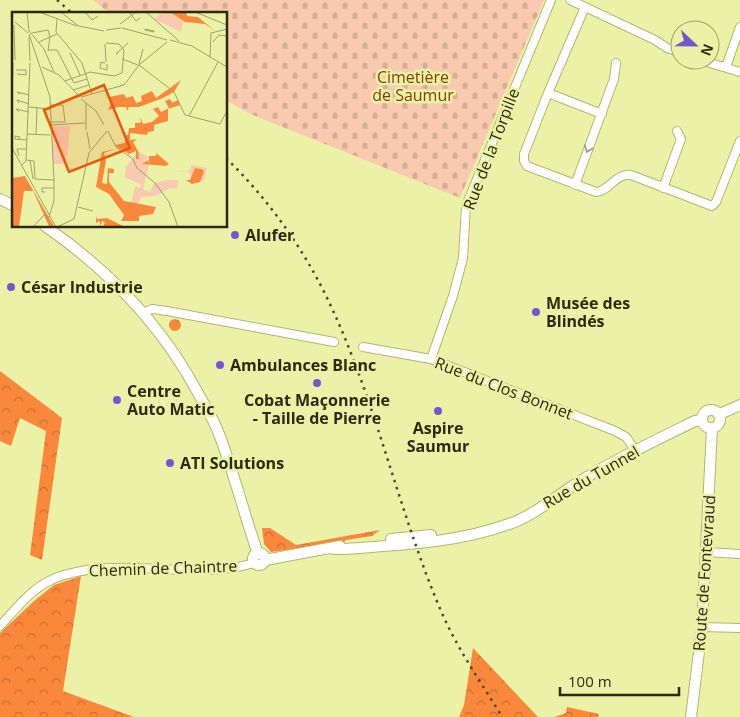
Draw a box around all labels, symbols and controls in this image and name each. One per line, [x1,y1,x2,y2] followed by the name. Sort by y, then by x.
[12,12,228,228] inset map
[670,20,720,70] north arrow
[697,41,718,59] text: N
[372,66,454,106] park label: Cimetière de Saumur
[458,85,524,213] street label: Rue de la Torpille
[584,144,595,153] one-way arrow
[245,224,294,246] place label: Alufer
[229,229,241,241] marker: Alufer
[21,276,143,298] place label: César Industrie
[5,281,17,293] marker: César Industrie
[546,292,630,332] place label: Musée des Blindés
[530,306,542,318] marker: Musée des Blindés
[432,351,577,425] street label: Rue du Clos Bonnet
[230,354,376,376] place label: Ambulances Blanc
[214,359,226,371] marker: Ambulances Blanc
[311,377,323,389] marker: Cobat Maçonnerie - Taille de Pierre
[127,380,214,420] place label: Centre Auto Matic
[244,389,390,429] place label: Cobat Maçonnerie - Taille de Pierre
[111,394,123,406] marker: Centre Auto Matic
[432,405,444,417] marker: Aspire Saumur
[407,417,469,457] place label: Aspire Saumur
[539,441,643,513] street label: Rue du Tunnel
[180,452,284,474] place label: ATI Solutions
[164,457,176,469] marker: ATI Solutions
[688,494,720,652] street label: Route de Fontevraud
[88,554,238,582] street label: Chemin de Chaintre
[560,664,679,696] scale bar
[568,671,612,691] text: 100 m

